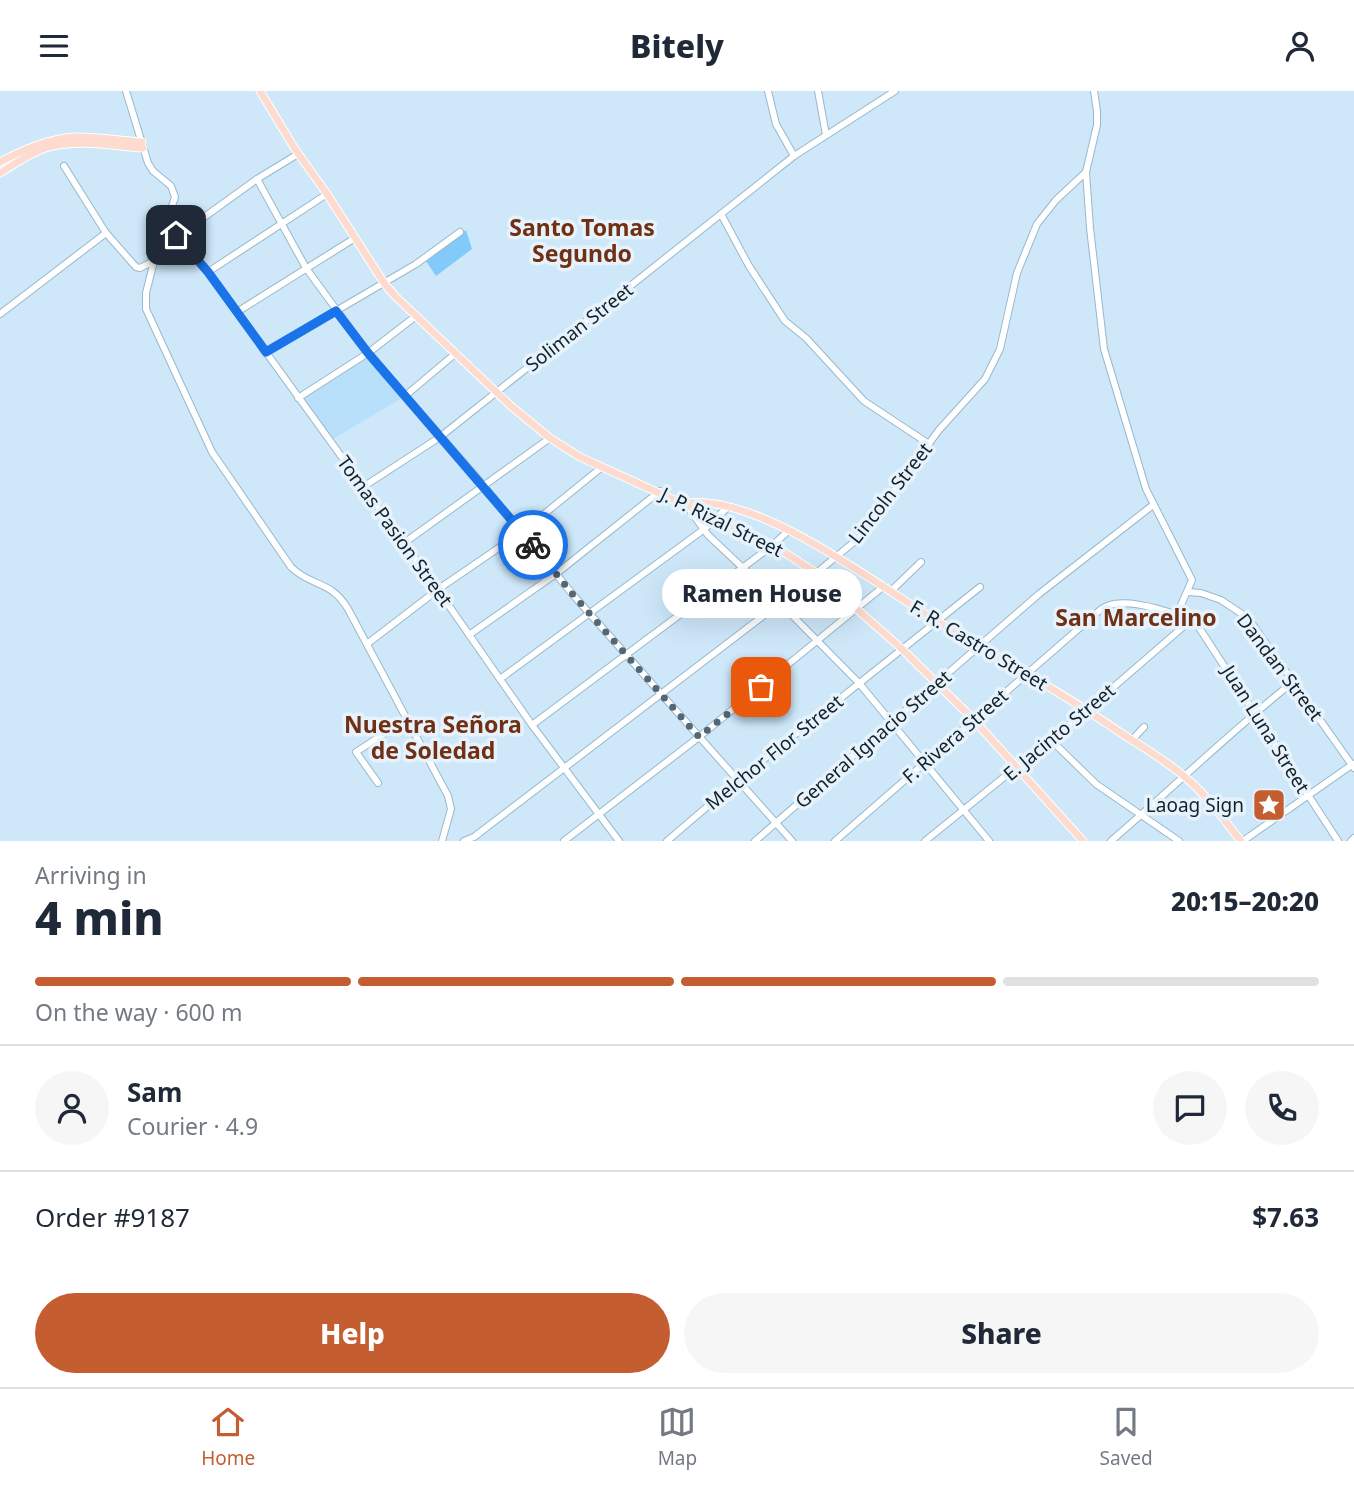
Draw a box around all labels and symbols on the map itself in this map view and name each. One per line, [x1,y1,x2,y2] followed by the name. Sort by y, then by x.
[146,205,206,265] pin
[509,211,655,269] district label: Santo Tomas Segundo
[520,277,638,377] street label: Soliman Street
[842,437,938,549] street label: Lincoln Street
[331,450,459,612] street label: Tomas Pasion Street
[655,480,788,563] street label: J. P. Rizal Street
[498,510,568,580] courier
[661,568,861,617] callout: Ramen House
[905,594,1053,696] street label: F. R. Castro Street
[1055,601,1217,633] district label: San Marcelino
[1231,608,1329,726] street label: Dandan Street
[731,657,791,717] pin
[1215,658,1316,798] street label: Juan Luna Street
[789,664,957,814] street label: General Ignacio Street
[998,677,1121,786] street label: E. Jacinto Street
[897,683,1013,789] street label: F. Rivera Street
[700,688,848,816] street label: Melchor Flor Street
[344,708,522,766] district label: Nuestra Señora de Soledad
[1250,786,1288,824] place icon: Laoag Sign
[1146,792,1244,818] place label: Laoag Sign

